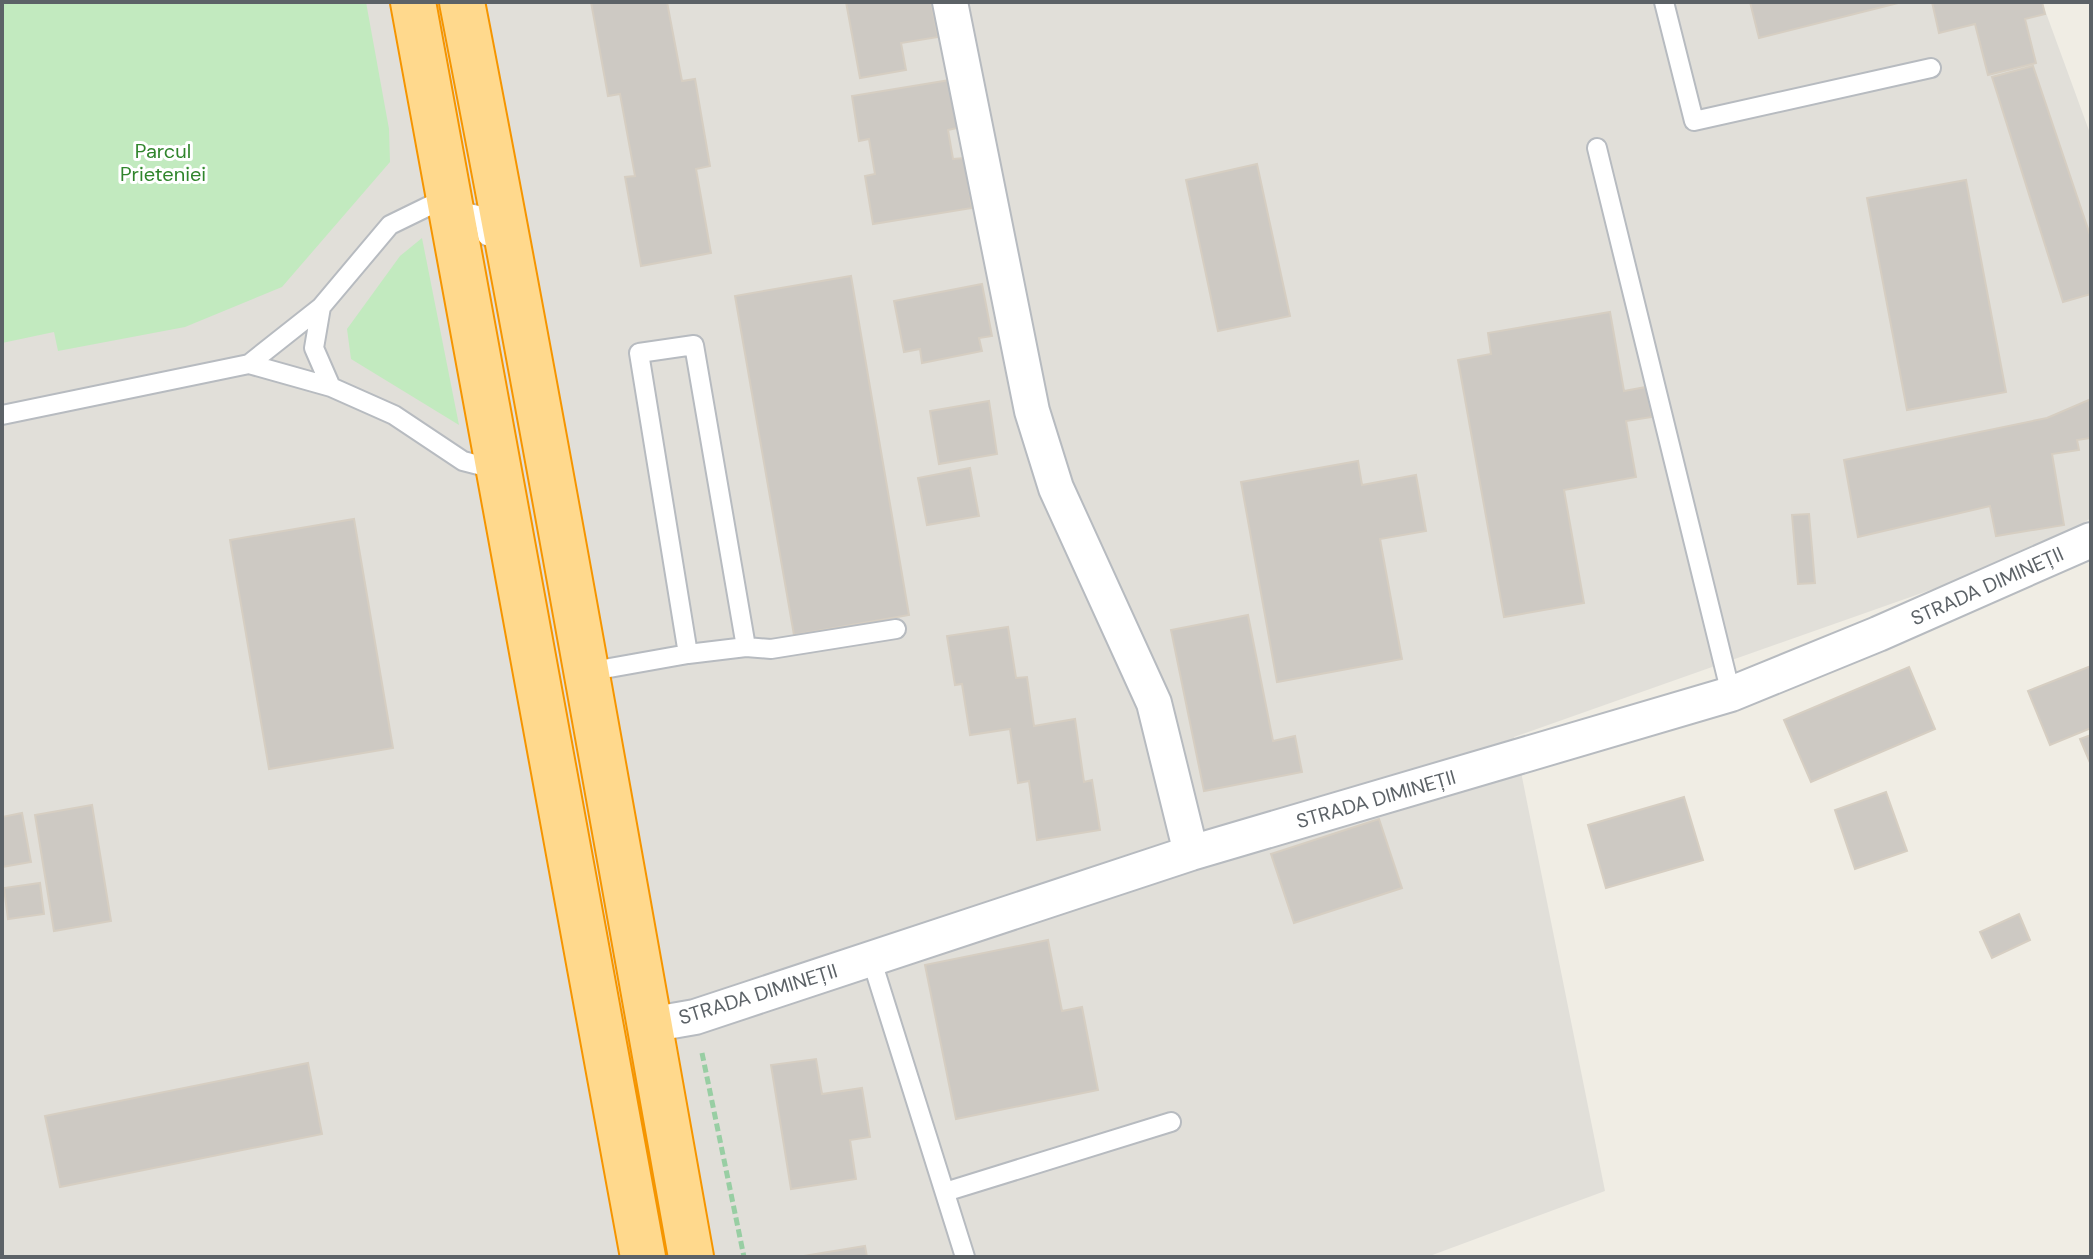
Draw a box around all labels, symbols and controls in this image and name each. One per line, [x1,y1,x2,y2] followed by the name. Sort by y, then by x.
[120,138,206,187] park label: Parcul Prieteniei
[1907,541,2067,631] street label: STRADA DIMINEȚII
[1293,764,1459,834] street label: STRADA DIMINEȚII
[675,957,841,1031] street label: STRADA DIMINEȚII

